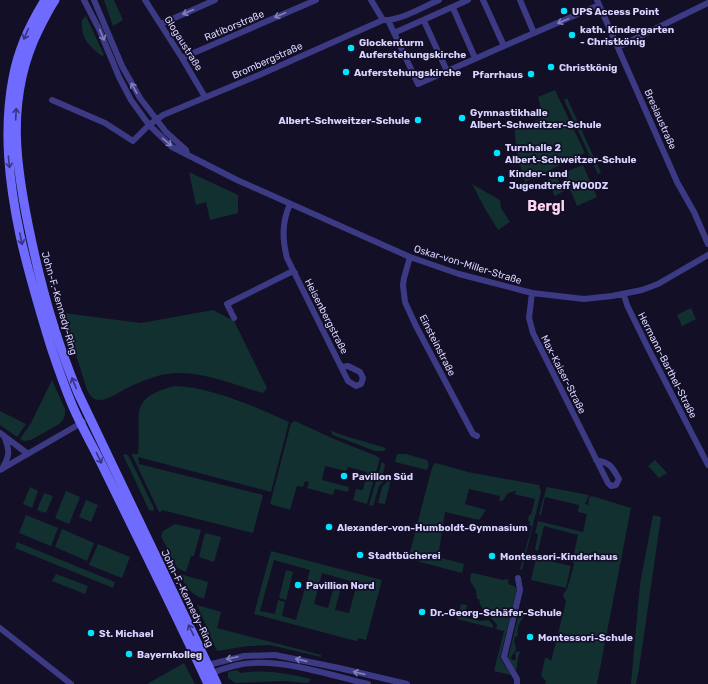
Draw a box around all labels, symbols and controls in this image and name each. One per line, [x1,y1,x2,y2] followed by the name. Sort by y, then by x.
[559,6,569,16] marker: UPS Access Point
[572,6,660,18] place label: UPS Access Point
[203,8,266,44] street label: Ratiborstraße
[182,9,194,16] one-way arrow
[274,12,286,20] one-way arrow
[162,14,205,73] street label: Glogaustraße
[558,18,570,25] one-way arrow
[580,24,674,48] place label: kath. Kindergarten - Christkönig
[22,28,30,40] one-way arrow
[99,28,106,40] one-way arrow
[567,30,577,40] marker: kath. Kindergarten - Christkönig
[359,37,466,61] place label: Glockenturm Auferstehungskirche
[230,40,305,82] street label: Brombergstraße
[346,43,356,53] marker: Glockenturm Auferstehungskirche
[546,62,556,72] marker: Christkönig
[559,62,617,74] place label: Christkönig
[341,67,351,77] marker: Auferstehungskirche
[354,67,461,79] place label: Auferstehungskirche
[473,69,523,81] place label: Pfarrhaus
[526,69,536,79] marker: Pfarrhaus
[130,82,137,94] one-way arrow
[641,87,679,152] street label: Breslaustraße
[470,107,602,131] place label: Gymnastikhalle Albert-Schweitzer-Schule
[13,108,20,121] one-way arrow
[457,113,467,123] marker: Gymnastikhalle Albert-Schweitzer-Schule
[279,115,410,127] place label: Albert-Schweitzer-Schule
[413,115,423,125] marker: Albert-Schweitzer-Schule
[161,138,172,147] one-way arrow
[505,142,637,166] place label: Turnhalle 2 Albert-Schweitzer-Schule
[492,148,502,158] marker: Turnhalle 2 Albert-Schweitzer-Schule
[5,155,13,168] one-way arrow
[509,168,609,192] place label: Kinder- und Jugendtreff WOODZ
[496,174,506,184] marker: Kinder- und Jugendtreff WOODZ
[527,198,565,215] district label: Bergl
[17,232,25,245] one-way arrow
[412,243,523,287] street label: Oskar-von-Miller-Straße
[39,250,80,356] street label: John-F.-Kennedy-Ring
[302,277,350,356] street label: Heisenbergstraße
[635,310,699,421] street label: Hermann-Barthel-Straße
[416,313,458,379] street label: Einsteinstraße
[538,333,588,416] street label: Max-Kaiser-Straße
[70,377,78,389] one-way arrow
[96,452,103,464] one-way arrow
[339,471,349,481] marker: Pavillon Süd
[352,471,413,483] place label: Pavillon Süd
[324,522,334,532] marker: Alexander-von-Humboldt-Gymnasium
[337,522,528,534] place label: Alexander-von-Humboldt-Gymnasium
[158,548,216,649] street label: John-F.-Kennedy-Ring
[355,550,365,560] marker: Stadtbücherei
[368,550,441,562] place label: Stadtbücherei
[487,551,497,561] marker: Montessori-Kinderhaus
[500,551,618,563] place label: Montessori-Kinderhaus
[293,580,303,590] marker: Pavillion Nord
[306,580,375,592] place label: Pavillion Nord
[417,607,427,617] marker: Dr.-Georg-Schäfer-Schule
[430,607,562,619] place label: Dr.-Georg-Schäfer-Schule
[187,624,195,636] one-way arrow
[86,628,96,638] marker: St. Michael
[99,628,154,640] place label: St. Michael
[525,632,535,642] marker: Montessori-Schule
[538,632,633,644] place label: Montessori-Schule
[124,649,134,659] marker: Bayernkolleg
[137,649,202,661] place label: Bayernkolleg
[226,655,239,663] one-way arrow
[294,655,307,663] one-way arrow
[353,668,366,676] one-way arrow

